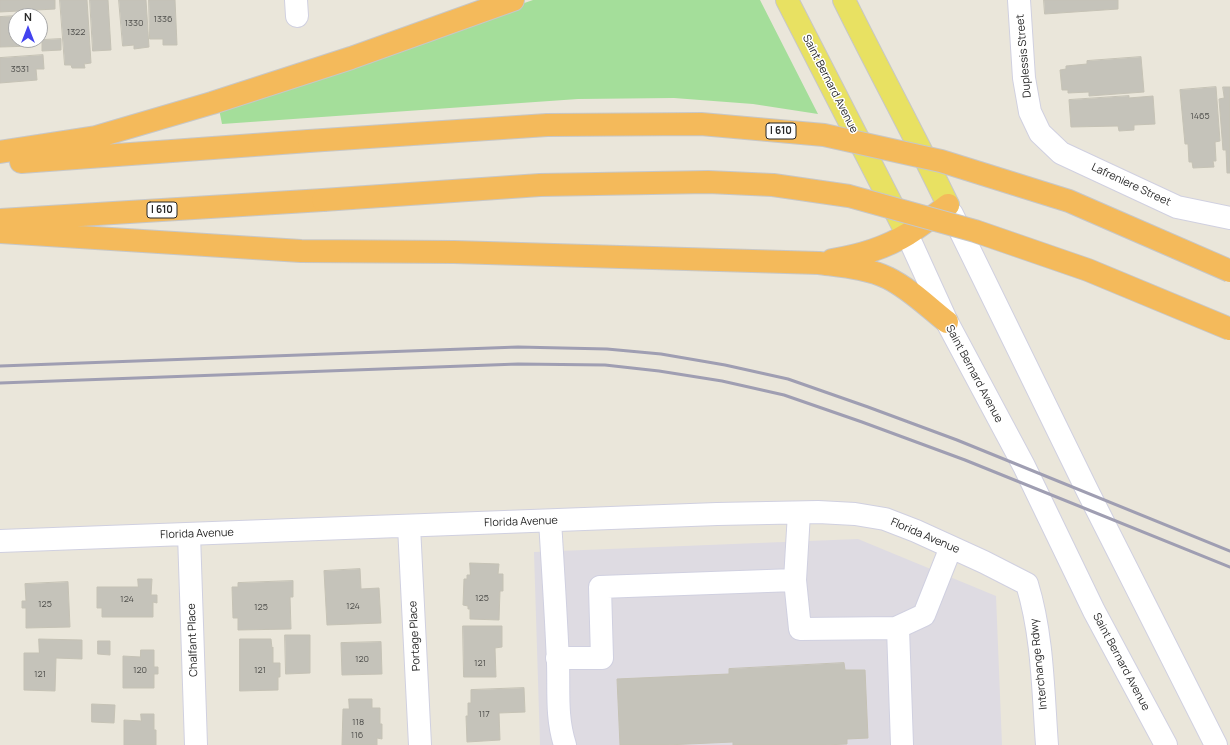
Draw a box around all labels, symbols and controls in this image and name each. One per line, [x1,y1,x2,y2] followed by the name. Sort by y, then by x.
[8,8,48,48] north arrow
[24,9,32,24] text: N
[153,14,173,24] house number: 1336
[1014,14,1034,98] street label: Duplessis Street
[125,18,143,28] house number: 1330
[67,27,85,37] house number: 1322
[799,33,861,135] street label: Saint Bernard Avenue
[11,64,29,74] house number: 3531
[1190,111,1210,121] house number: 1465
[766,123,796,139] road number: I 610
[1089,161,1173,209] street label: Lafreniere Street
[147,202,177,218] road number: I 610
[943,323,1005,425] street label: Saint Bernard Avenue
[484,514,558,530] street label: Florida Avenue
[889,516,961,556] street label: Florida Avenue
[160,526,234,542] street label: Florida Avenue
[475,593,489,603] house number: 125
[120,594,134,604] house number: 124
[38,599,52,609] house number: 125
[407,600,423,672] street label: Portage Place
[346,601,360,611] house number: 124
[254,602,268,612] house number: 125
[185,603,201,677] street label: Chalfant Place
[1090,611,1152,713] street label: Saint Bernard Avenue
[1028,618,1050,710] street label: Interchange Rdwy
[355,654,369,664] house number: 120
[474,658,486,668] house number: 121
[133,665,147,675] house number: 120
[254,665,266,675] house number: 121
[34,669,46,679] house number: 121
[478,709,490,719] house number: 117
[352,717,364,727] house number: 118
[351,730,363,740] house number: 116

